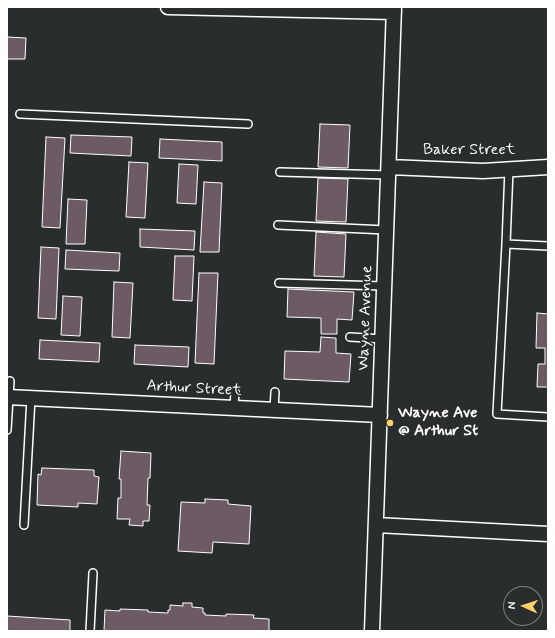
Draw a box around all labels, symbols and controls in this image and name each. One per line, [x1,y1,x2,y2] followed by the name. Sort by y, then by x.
[423,141,515,161] street label: Baker Street
[355,265,377,371] street label: Wayne Avenue
[146,377,242,401] street label: Arthur Street
[398,404,478,442] place label: Wayne Ave @ Arthur St
[385,418,395,428] marker: Wayne Ave @ Arthur St
[503,586,543,626] north arrow
[505,601,519,609] text: N

